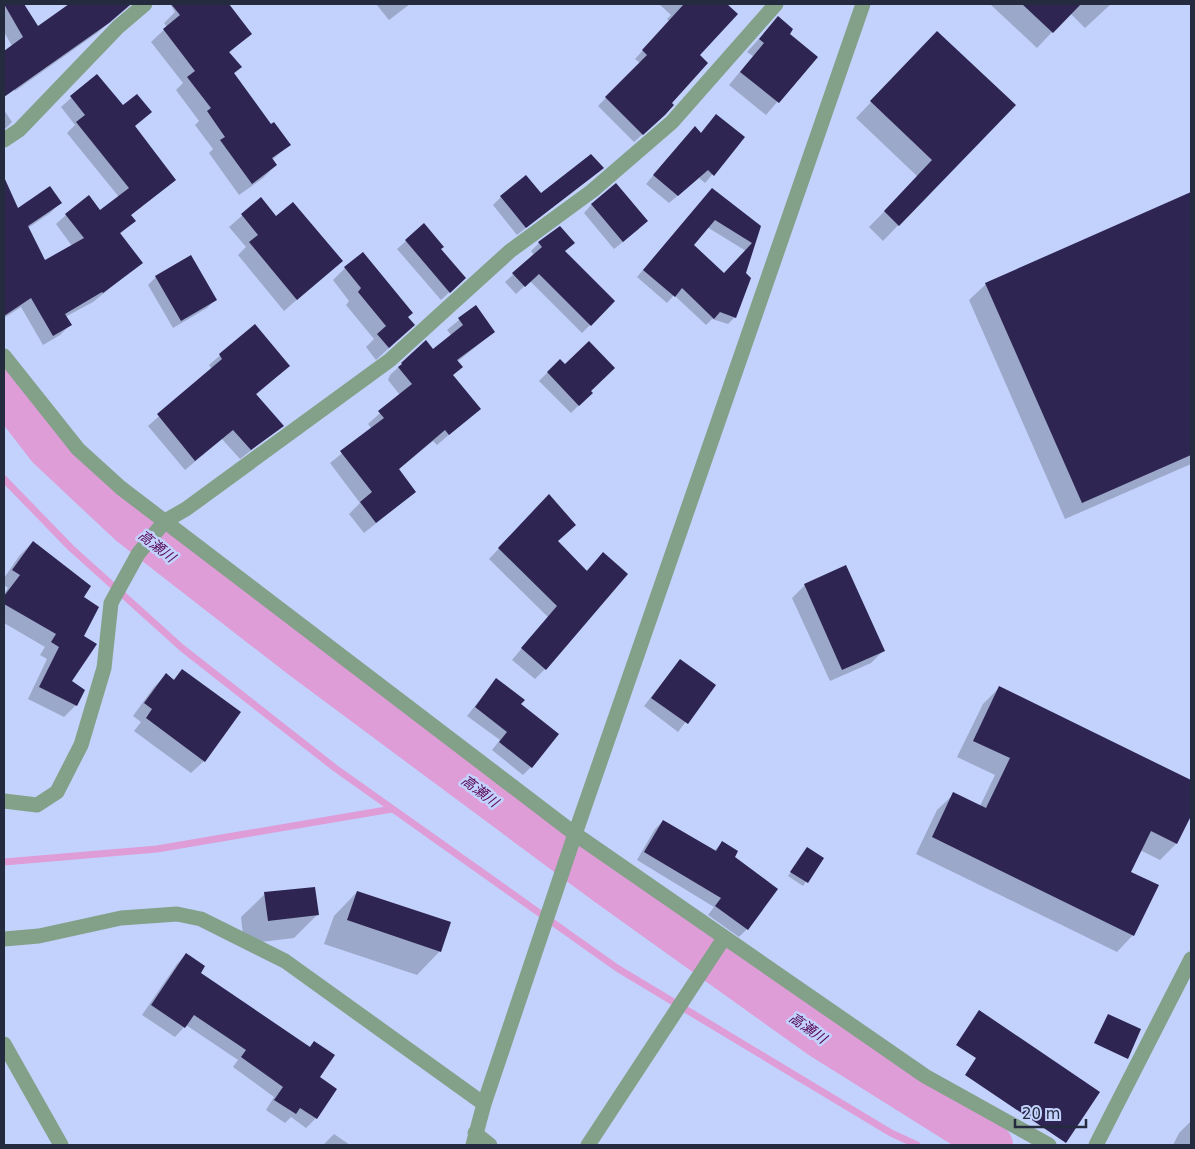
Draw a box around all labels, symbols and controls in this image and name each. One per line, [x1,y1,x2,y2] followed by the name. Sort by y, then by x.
[136,527,180,566] water label: 高瀬川
[458,772,503,811] water label: 高瀬川
[786,1009,831,1048] water label: 高瀬川
[1015,1096,1086,1128] scale bar
[1022,1105,1060,1123] text: 20 m

